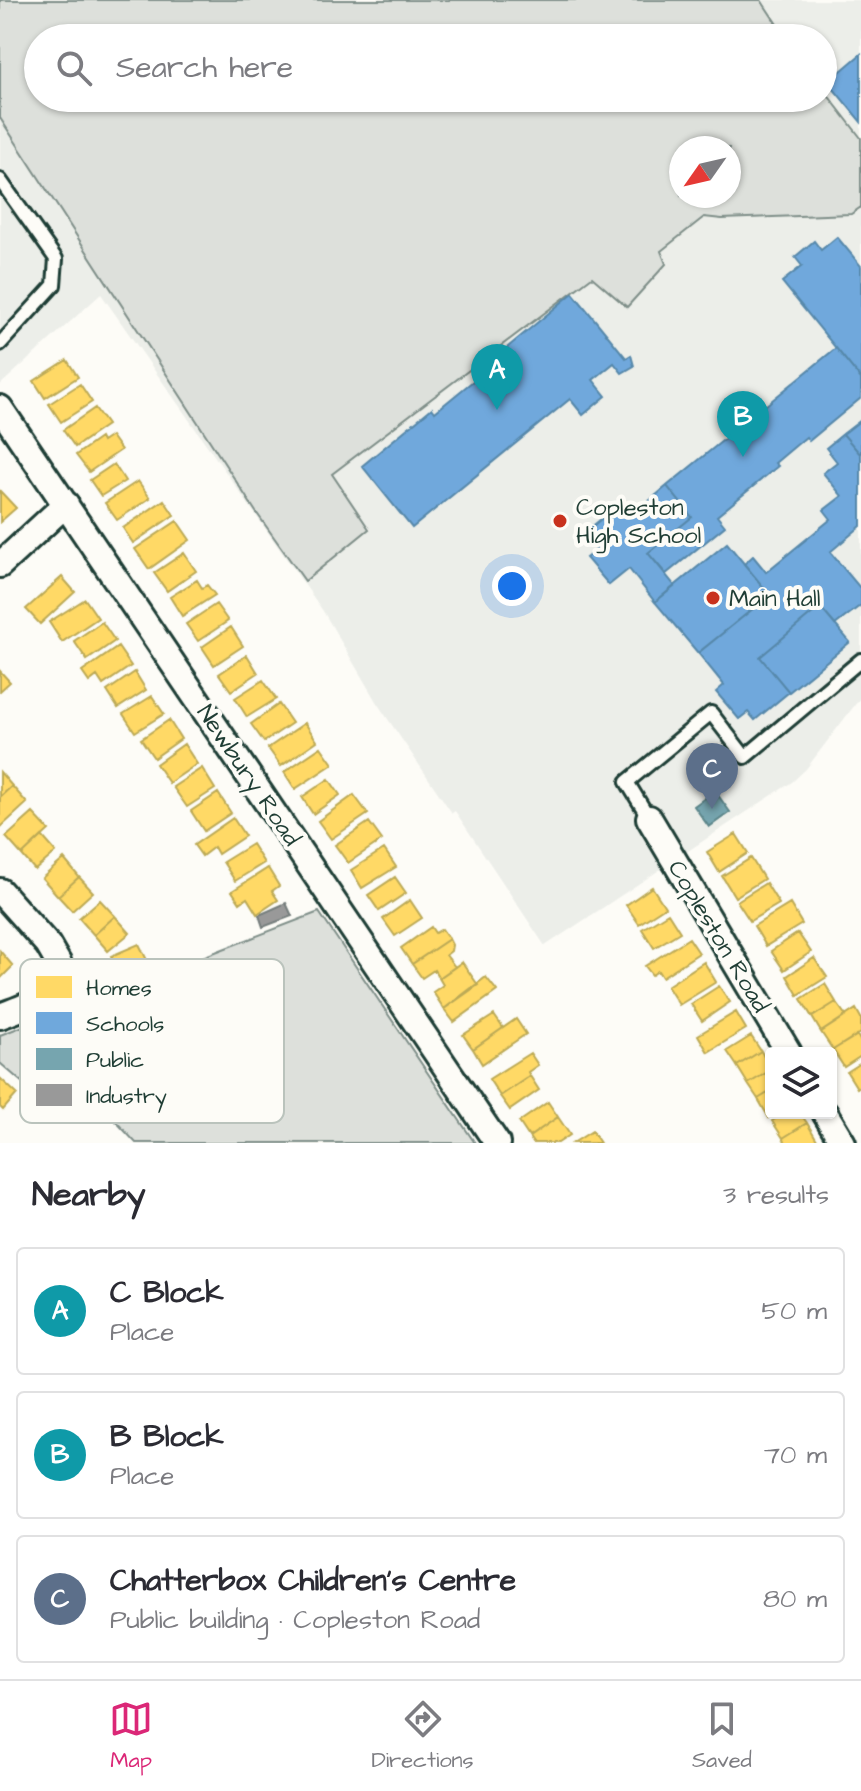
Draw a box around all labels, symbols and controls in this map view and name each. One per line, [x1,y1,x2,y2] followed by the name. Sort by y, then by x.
[24,24,837,112] search box
[52,46,96,90] icon: search
[116,47,293,89] text: Search here
[669,136,741,208] north arrow
[471,344,523,410] pin: A
[717,391,769,457] pin: B
[576,491,701,554] place label: Copleston High School
[551,512,569,530] marker: Copleston High School
[492,566,532,606] your location
[729,582,821,616] place label: Main Hall
[704,589,722,607] marker: Main Hall
[187,698,308,854] street label: Newbury Road
[686,743,738,809] pin: C
[659,854,777,1019] street label: Copleston Road
[20,959,284,1123] legend
[86,973,152,1004] text: Homes
[86,1009,164,1040] text: Schools
[86,1045,144,1076] text: Public
[765,1047,837,1119] map controls
[765,1047,837,1119] button: layers
[86,1081,167,1113] text: Industry
[32,1171,146,1219] text: Nearby
[723,1177,829,1213] text: 3 results
[110,1272,224,1314] text: C Block
[52,1293,68,1329] text: A
[762,1293,827,1329] text: 50 m
[110,1314,174,1350] text: Place
[110,1416,224,1458] text: B Block
[51,1437,69,1473] text: B
[764,1437,827,1473] text: 70 m
[110,1458,174,1494] text: Place
[110,1560,516,1602] text: Chatterbox Children's Centre
[51,1581,69,1617] text: C
[763,1581,827,1617] text: 80 m
[110,1602,480,1638] text: Public building · Copleston Road
[109,1697,153,1776] tab: Map
[371,1697,474,1776] tab: Directions
[692,1697,752,1776] tab: Saved

